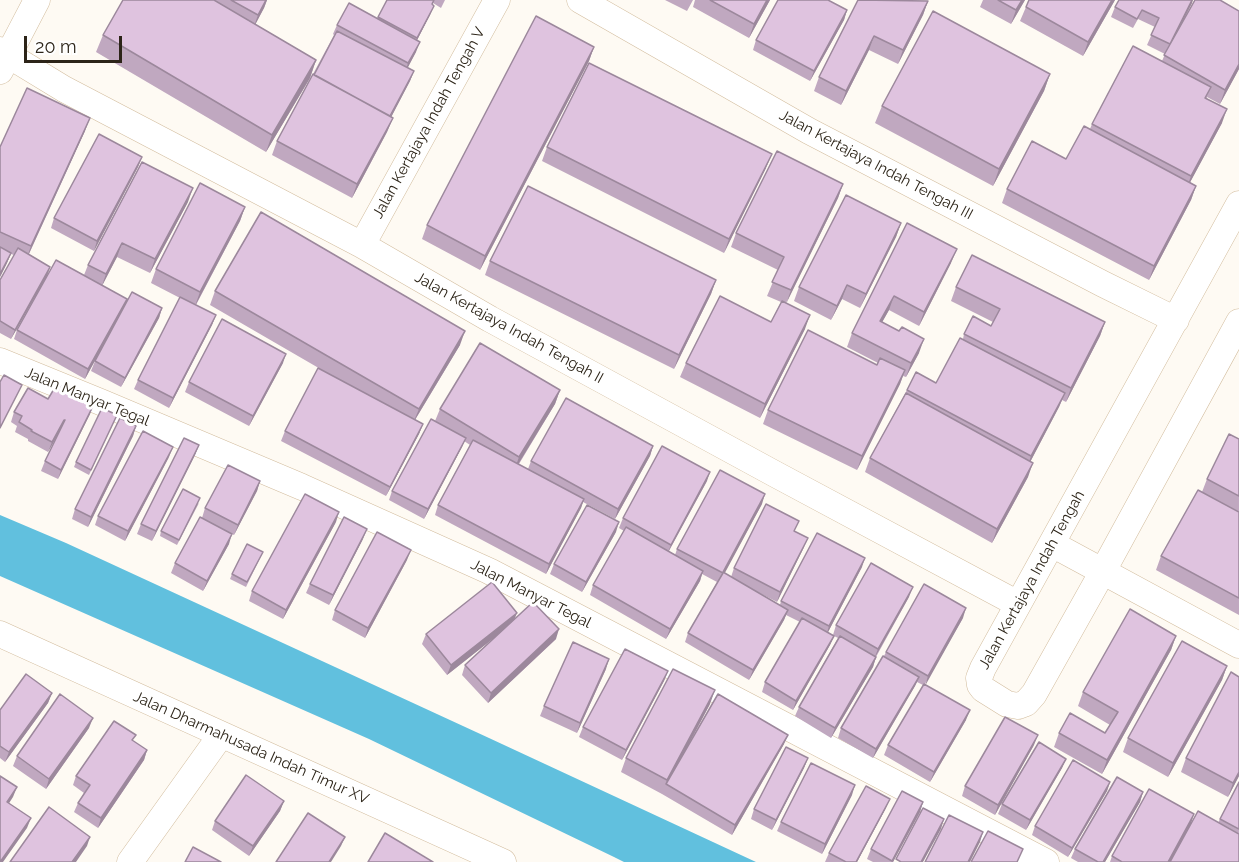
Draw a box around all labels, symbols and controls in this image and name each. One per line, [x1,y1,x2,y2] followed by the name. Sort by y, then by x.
[27,24,124,62] scale bar
[369,24,489,222] street label: Jalan Kertajaya Indah Tengah V
[35,36,77,57] text: 20 m
[776,106,976,224] street label: Jalan Kertajaya Indah Tengah III
[412,269,606,387] street label: Jalan Kertajaya Indah Tengah II
[22,364,152,430] street label: Jalan Manyar Tegal
[975,488,1089,672] street label: Jalan Kertajaya Indah Tengah
[468,556,594,632] street label: Jalan Manyar Tegal
[131,688,371,808] street label: Jalan Dharmahusada Indah Timur XV

